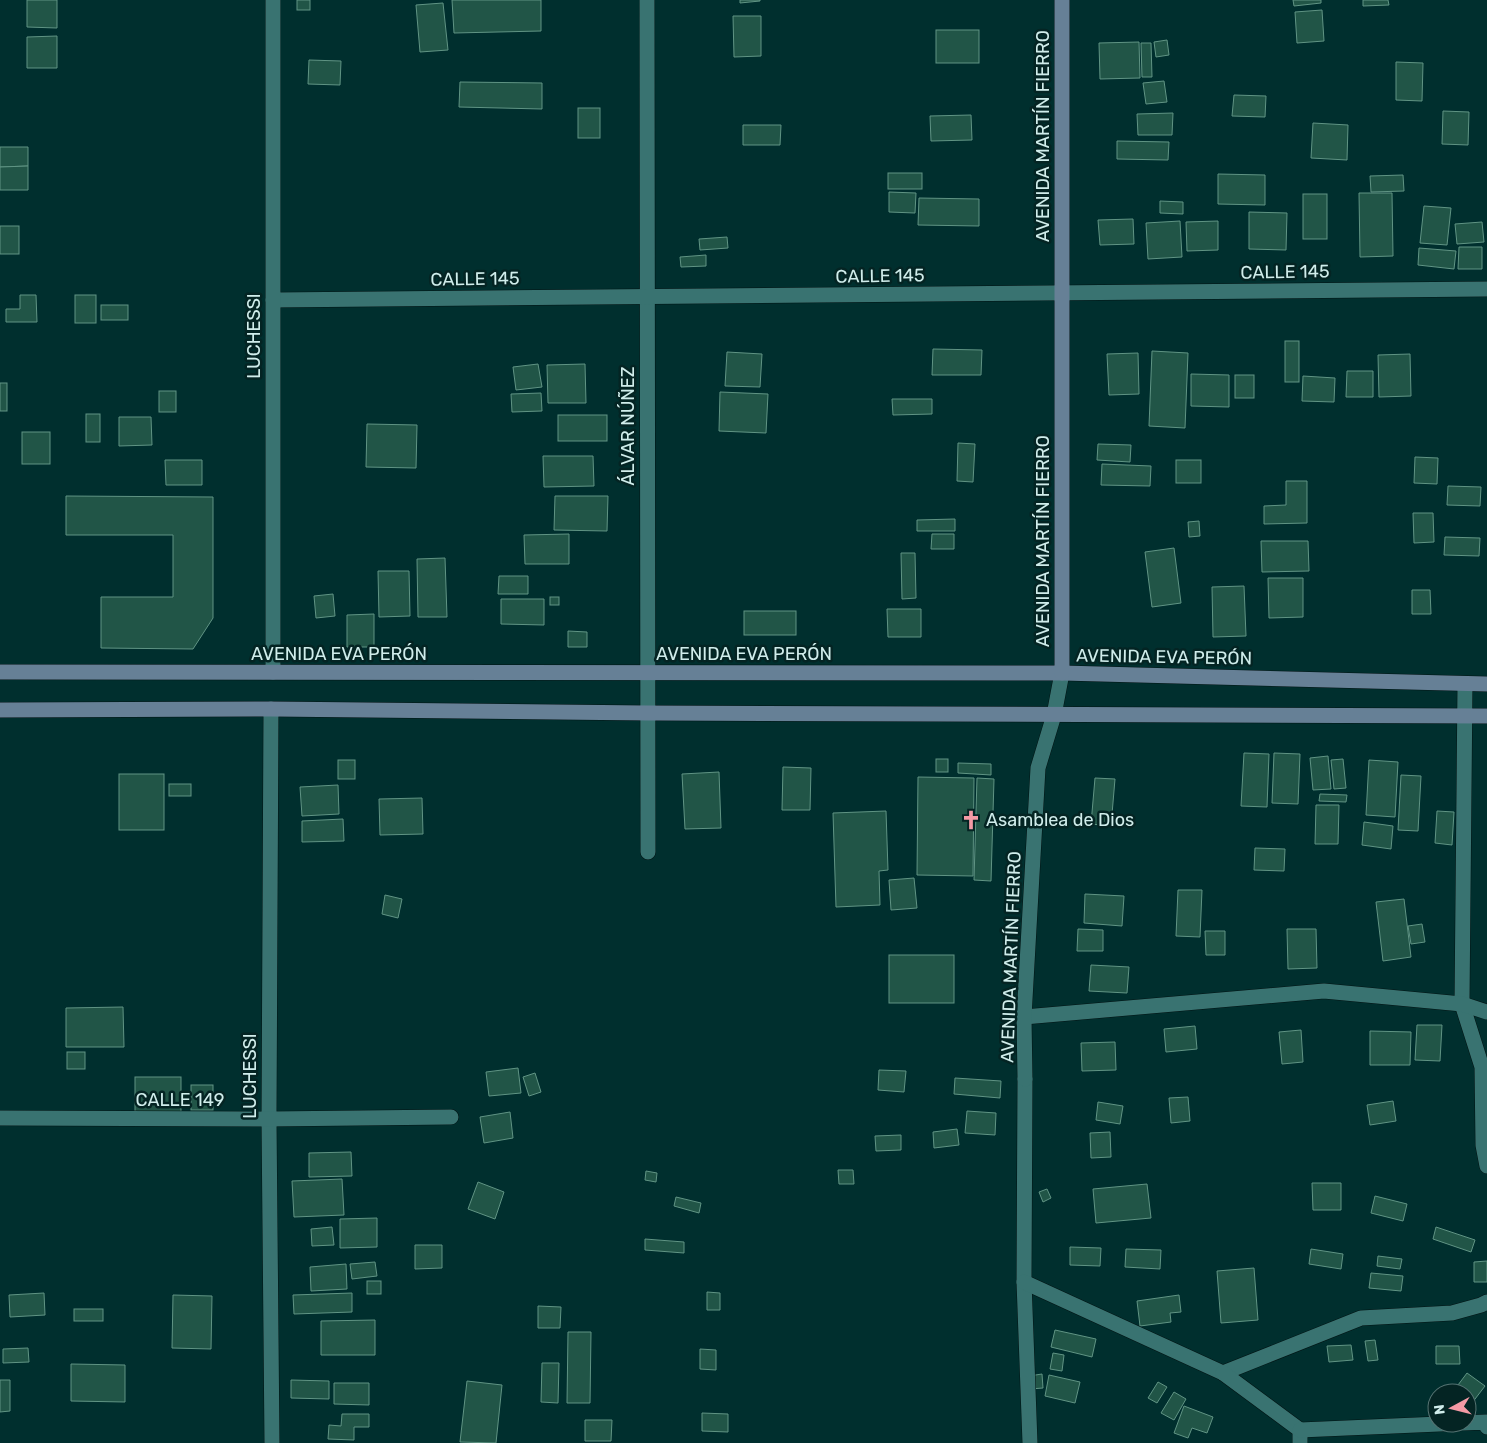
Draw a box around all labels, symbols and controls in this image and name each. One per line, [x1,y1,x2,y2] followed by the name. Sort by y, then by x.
[1032,30,1054,242] street label: AVENIDA MARTÍN FIERRO
[1240,260,1330,284] street label: CALLE 145
[835,264,925,288] street label: CALLE 145
[430,267,520,291] street label: CALLE 145
[243,293,265,379] street label: LUCHESSI
[617,366,639,486] street label: ÁLVAR NÚÑEZ
[1032,435,1054,647] street label: AVENIDA MARTÍN FIERRO
[251,643,427,665] street label: AVENIDA EVA PERÓN
[656,643,832,665] street label: AVENIDA EVA PERÓN
[1076,644,1252,670] street label: AVENIDA EVA PERÓN
[960,809,982,831] church icon: Asamblea de Dios
[986,809,1134,831] place label: Asamblea de Dios
[996,851,1026,1063] street label: AVENIDA MARTÍN FIERRO
[239,1033,261,1119] street label: LUCHESSI
[136,1089,224,1111] street label: CALLE 149
[1427,1383,1477,1433] north arrow
[1431,1403,1449,1416] text: N

